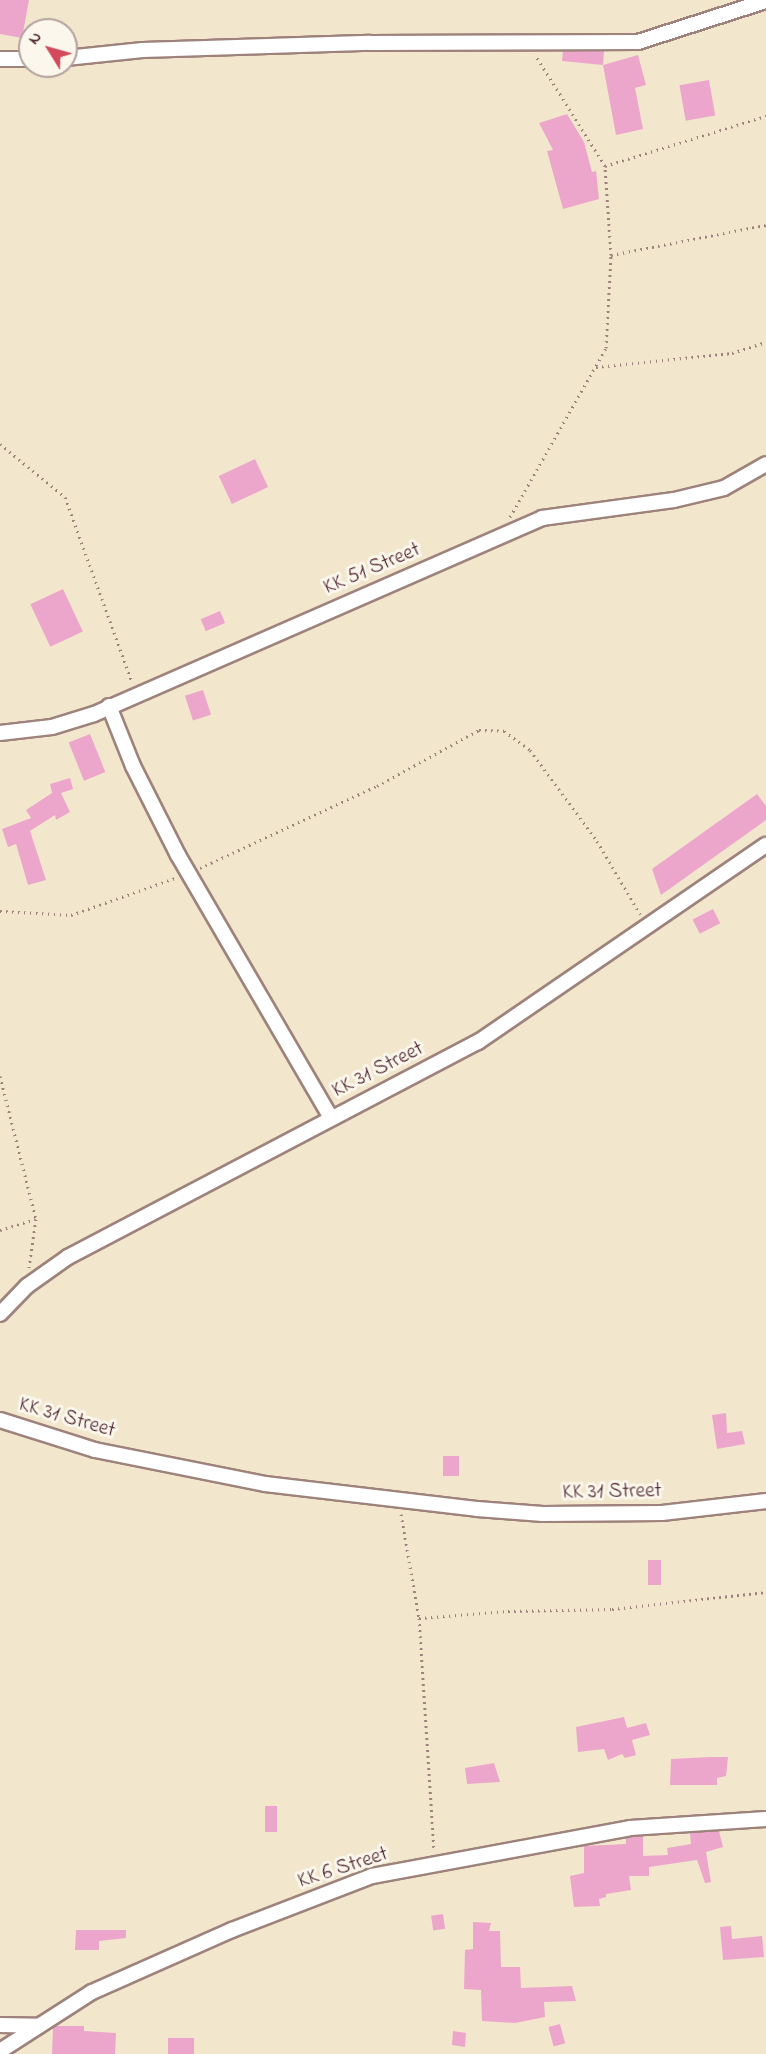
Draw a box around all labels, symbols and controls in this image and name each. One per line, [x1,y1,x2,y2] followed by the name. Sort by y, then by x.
[18,18,78,78] north arrow
[22,27,48,50] text: N
[320,537,424,601] street label: KK 51 Street
[328,1036,428,1104] street label: KK 31 Street
[16,1392,118,1444] street label: KK 31 Street
[562,1479,662,1505] street label: KK 31 Street
[295,1842,391,1894] street label: KK 6 Street

